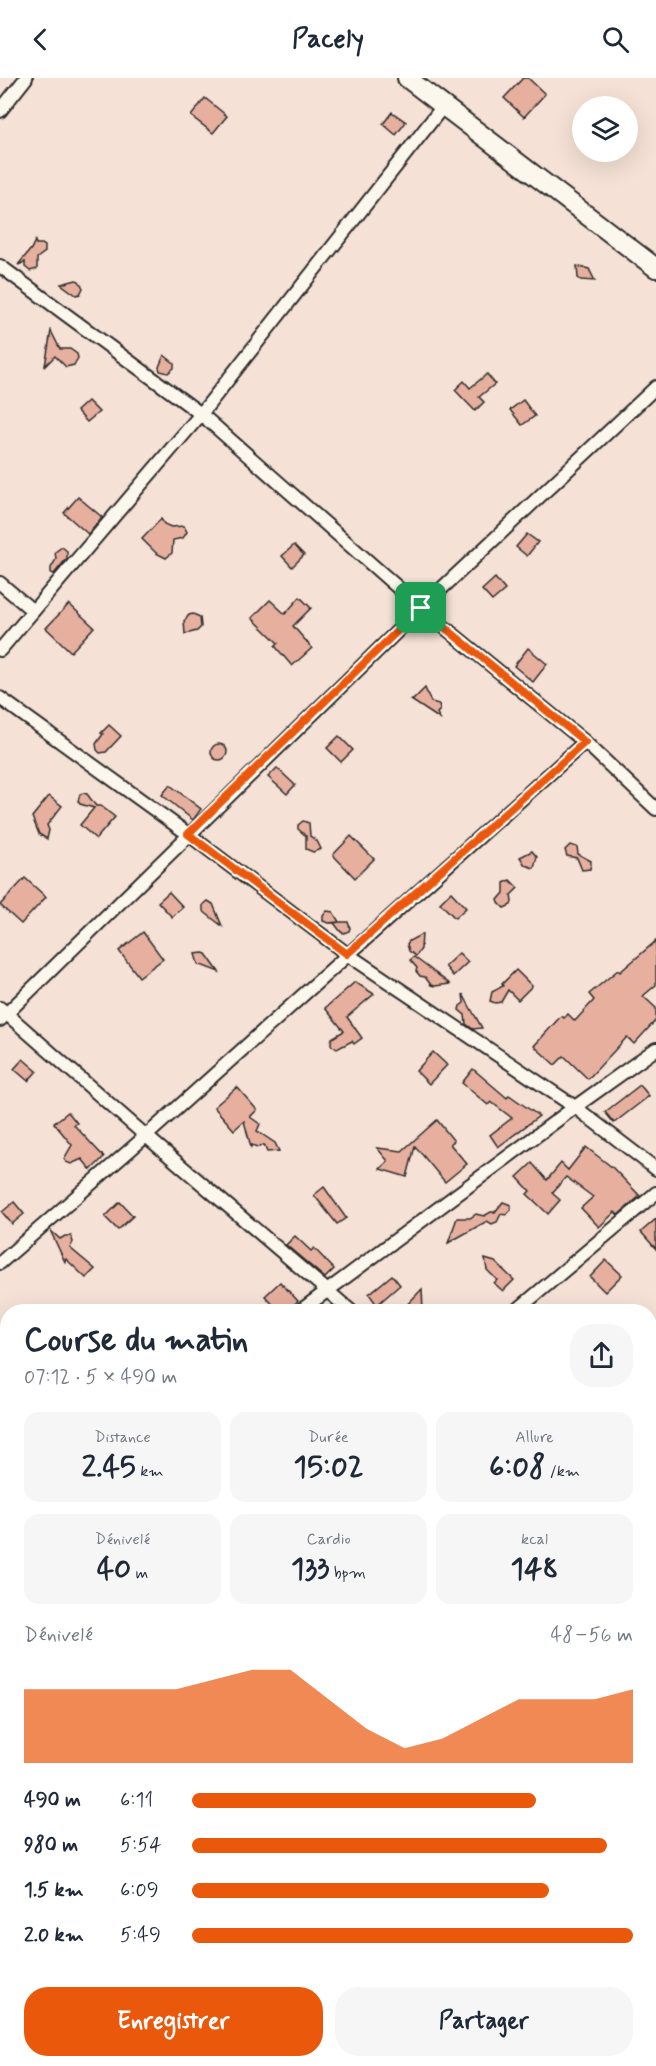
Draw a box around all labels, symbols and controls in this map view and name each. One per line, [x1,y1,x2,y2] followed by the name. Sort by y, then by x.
[292,22,364,57] text: Pacely
[24,23,57,56] icon: back
[599,23,632,56] icon: search
[572,96,638,162] map controls
[572,96,638,162] button: layers
[395,582,446,633] pin
[404,591,437,624] icon: arrive
[24,1319,248,1363] text: Course du matin
[570,1324,633,1387] button: share
[24,1364,177,1391] text: 07:12 · 5 × 490 m
[94,1427,151,1448] text: Distance
[308,1427,349,1448] text: Durée
[515,1427,554,1448] text: Allure
[81,1448,136,1487] text: 2.45
[293,1448,364,1487] text: 15:02
[489,1448,545,1487] text: 6:08
[136,1461,164,1482] text: km
[545,1461,580,1482] text: /km
[95,1529,150,1550] text: Dénivelé
[306,1529,351,1550] text: Cardio
[521,1529,548,1550] text: kcal
[97,1550,131,1589] text: 40
[291,1550,329,1589] text: 133
[511,1550,558,1589] text: 148
[131,1563,148,1584] text: m
[329,1563,366,1584] text: bpm
[24,1622,93,1649] text: Dénivelé
[551,1622,633,1649] text: 48–56 m
[24,1787,81,1814] text: 490 m
[120,1787,153,1814] text: 6:11
[24,1832,78,1859] text: 980 m
[120,1832,161,1859] text: 5:54
[24,1877,84,1904] text: 1.5 km
[120,1877,159,1904] text: 6:09
[24,1922,84,1949] text: 2.0 km
[120,1922,161,1949] text: 5:49
[24,1987,323,2056] button: Enregistrer
[335,1987,633,2056] button: Partager

